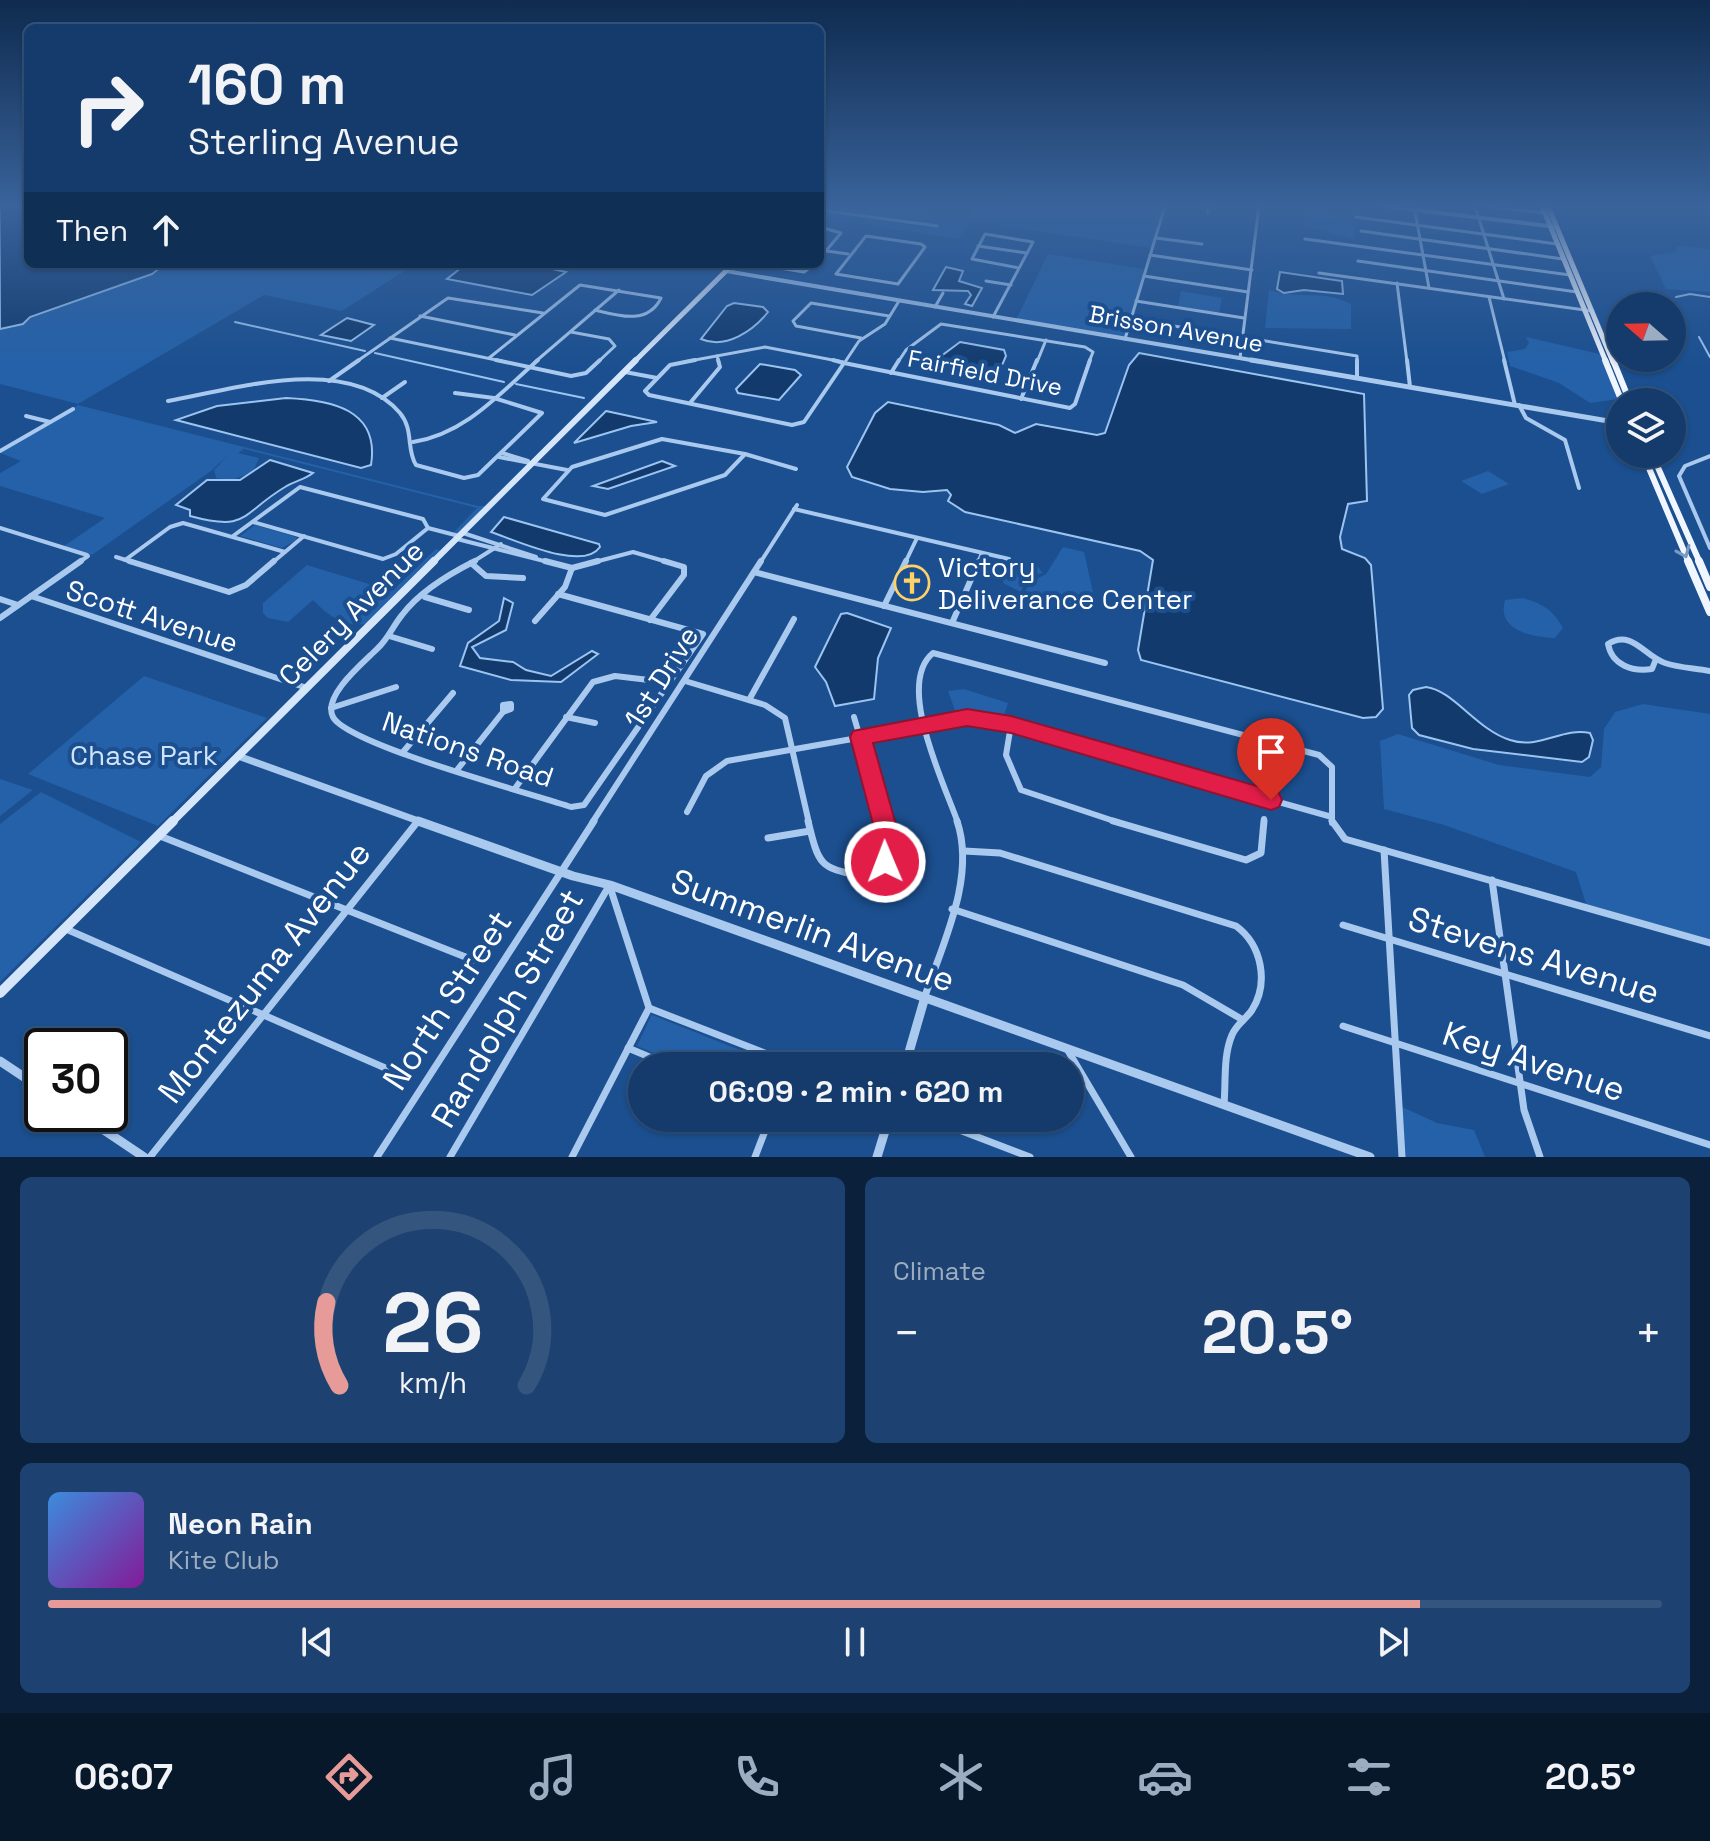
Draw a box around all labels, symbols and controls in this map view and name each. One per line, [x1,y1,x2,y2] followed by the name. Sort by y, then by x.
[188,49,346,120] text: 160 m
[56,56,160,160] icon: right
[188,119,460,165] text: Sterling Avenue
[144,208,188,252] icon: ahead
[56,211,128,250] text: Then
[1606,292,1686,372] north arrow
[1606,292,1686,468] map controls
[1087,298,1266,359] street label: Brisson Avenue
[905,342,1065,403] street label: Fairfield Drive
[1606,388,1686,468] button: layers
[271,533,431,693] street label: Celery Avenue
[1675,543,1691,558] one-way arrow
[938,549,1193,617] place label: Victory Deliverance Center
[893,564,931,602] church icon: Victory Deliverance Center
[61,571,243,661] street label: Scott Avenue
[616,619,706,735] street label: 1st Drive
[378,703,558,795] street label: Nations Road
[1237,718,1305,800] pin
[1249,730,1293,774] icon: arrive
[70,737,218,773] park label: Chase Park
[843,820,927,904] position arrow
[149,833,380,1112] street label: Montezuma Avenue
[665,859,961,1002] street label: Summerlin Avenue
[422,881,593,1135] street label: Randolph Street
[1403,897,1665,1014] street label: Stevens Avenue
[373,902,521,1098] street label: North Street
[1437,1012,1631,1111] street label: Key Avenue
[24,1028,128,1132] speed limit sign: 30
[709,1072,1003,1111] text: 06:09 · 2 min · 620 m
[893,1254,986,1288] text: Climate
[382,1270,483,1376] text: 26
[1202,1294,1353,1371] text: 20.5°
[893,1305,920,1361] text: −
[1635,1305,1662,1361] text: +
[398,1365,467,1401] text: km/h
[168,1504,313,1543] text: Neon Rain
[168,1543,280,1577] text: Kite Club
[295,1620,339,1664] icon: previous
[833,1620,877,1664] icon: pause
[1371,1620,1415,1664] icon: next
[321,1749,377,1805] icon: directions
[525,1749,581,1805] icon: music
[729,1749,785,1805] icon: phone
[933,1749,989,1805] icon: climate
[1137,1749,1193,1805] icon: car
[1341,1749,1397,1805] icon: filters
[74,1754,173,1800] text: 06:07
[1545,1754,1636,1800] text: 20.5°

